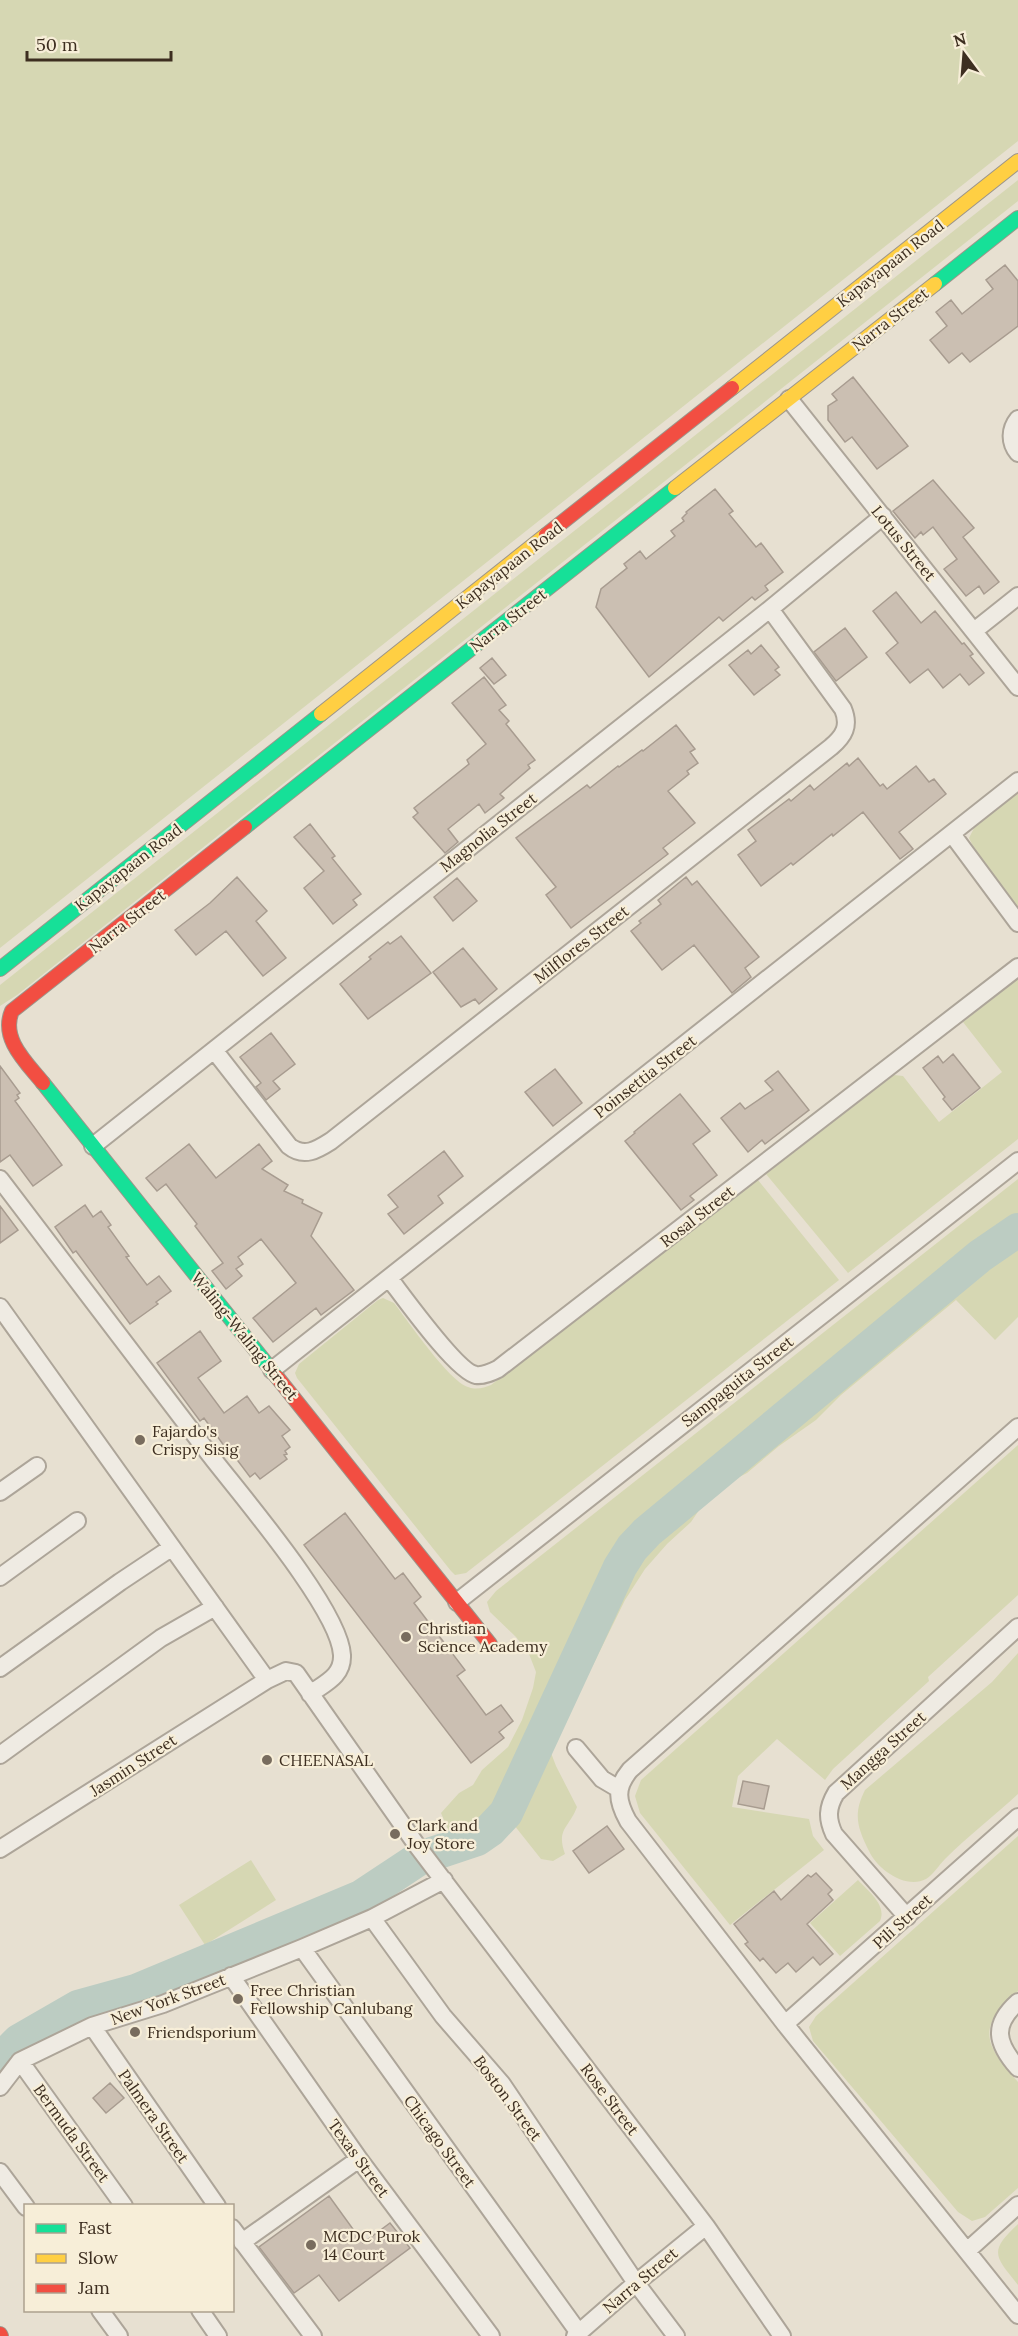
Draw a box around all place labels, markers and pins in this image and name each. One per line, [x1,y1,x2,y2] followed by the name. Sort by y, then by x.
[152,1421,239,1459] place label: Fajardo's Crispy Sisig
[133,1433,147,1447] marker: Fajardo's Crispy Sisig
[418,1618,548,1656] place label: Christian Science Academy
[399,1630,413,1644] marker: Christian Science Academy
[279,1750,373,1770] place label: CHEENASAL
[260,1753,274,1767] marker: CHEENASAL
[406,1815,478,1853] place label: Clark and Joy Store
[388,1827,402,1841] marker: Clark and Joy Store
[250,1980,414,2018] place label: Free Christian Fellowship Canlubang
[231,1992,245,2006] marker: Free Christian Fellowship Canlubang
[147,2022,257,2042] place label: Friendsporium
[128,2025,142,2039] marker: Friendsporium
[323,2226,421,2264] place label: MCDC Purok 14 Court
[304,2238,318,2252] marker: MCDC Purok 14 Court

